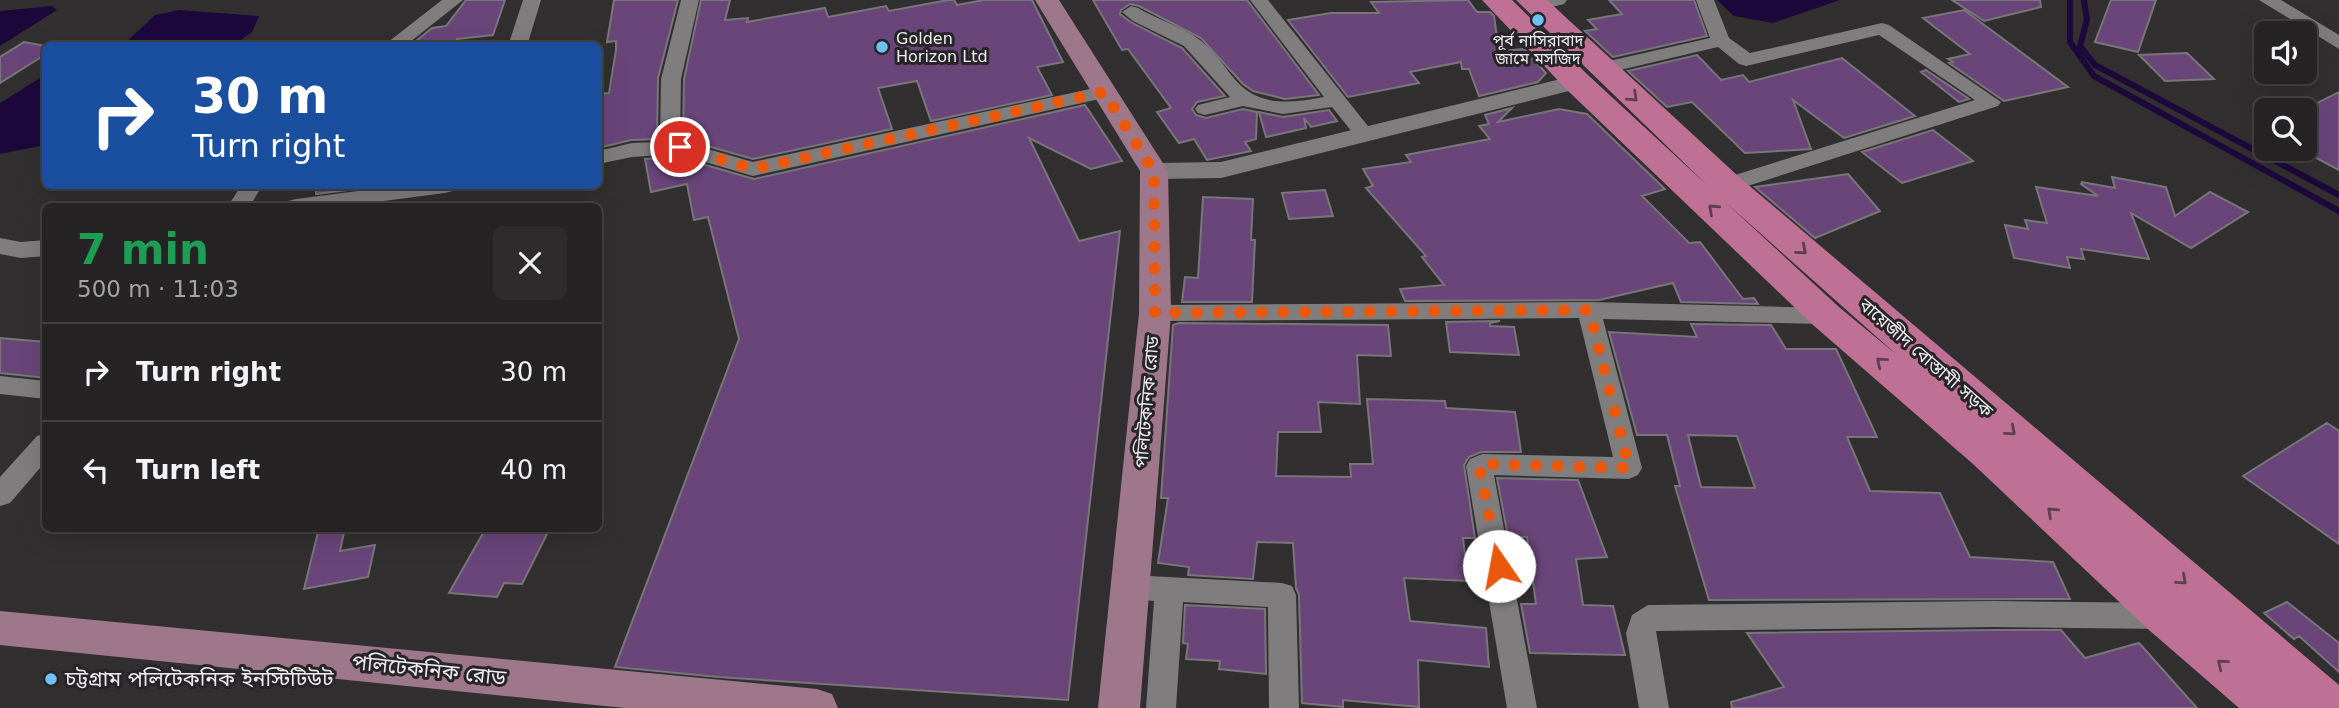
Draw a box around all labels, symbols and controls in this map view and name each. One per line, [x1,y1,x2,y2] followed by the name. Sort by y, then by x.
[1530,12,1546,28] marker: পূর্ব নাসিরাবাদ জামে মসজিদ
[2254,21,2317,161] map controls
[2254,21,2317,84] button: sound
[896,29,988,66] place label: Golden Horizon Ltd
[1493,31,1584,68] place label: পূর্ব নাসিরাবাদ জামে মসজিদ
[874,39,890,55] marker: Golden Horizon Ltd
[192,68,328,125] text: 30 m
[77,70,168,161] icon: right
[1625,89,1638,101] one-way arrow
[2254,98,2317,161] button: search
[650,117,710,177] pin
[192,127,345,165] text: Turn right
[661,128,699,166] icon: arrive
[1708,205,1721,218] one-way arrow
[77,225,209,274] text: 7 min
[493,226,567,300] button: close
[1793,242,1806,254] one-way arrow
[77,276,239,302] text: 500 m · 11:03
[1854,293,1998,422] street label: বায়েজীদ বোস্তামী সড়ক
[1130,335,1163,469] street label: পলিটেকনিক রোড
[77,353,115,391] icon: right
[136,357,281,387] text: Turn right
[500,357,567,387] text: 30 m
[1877,358,1890,370] one-way arrow
[2002,423,2015,435] one-way arrow
[77,451,115,489] icon: left
[136,455,260,485] text: Turn left
[500,455,567,485] text: 40 m
[2047,508,2060,520] one-way arrow
[1462,529,1536,603] position arrow
[2174,572,2187,584] one-way arrow
[351,650,508,690] street label: পলিটেকনিক রোড
[2217,660,2230,672] one-way arrow
[64,667,334,691] place label: চট্টগ্রাম পলিটেকনিক ইনস্টিটিউট
[43,671,59,687] marker: চট্টগ্রাম পলিটেকনিক ইনস্টিটিউট

